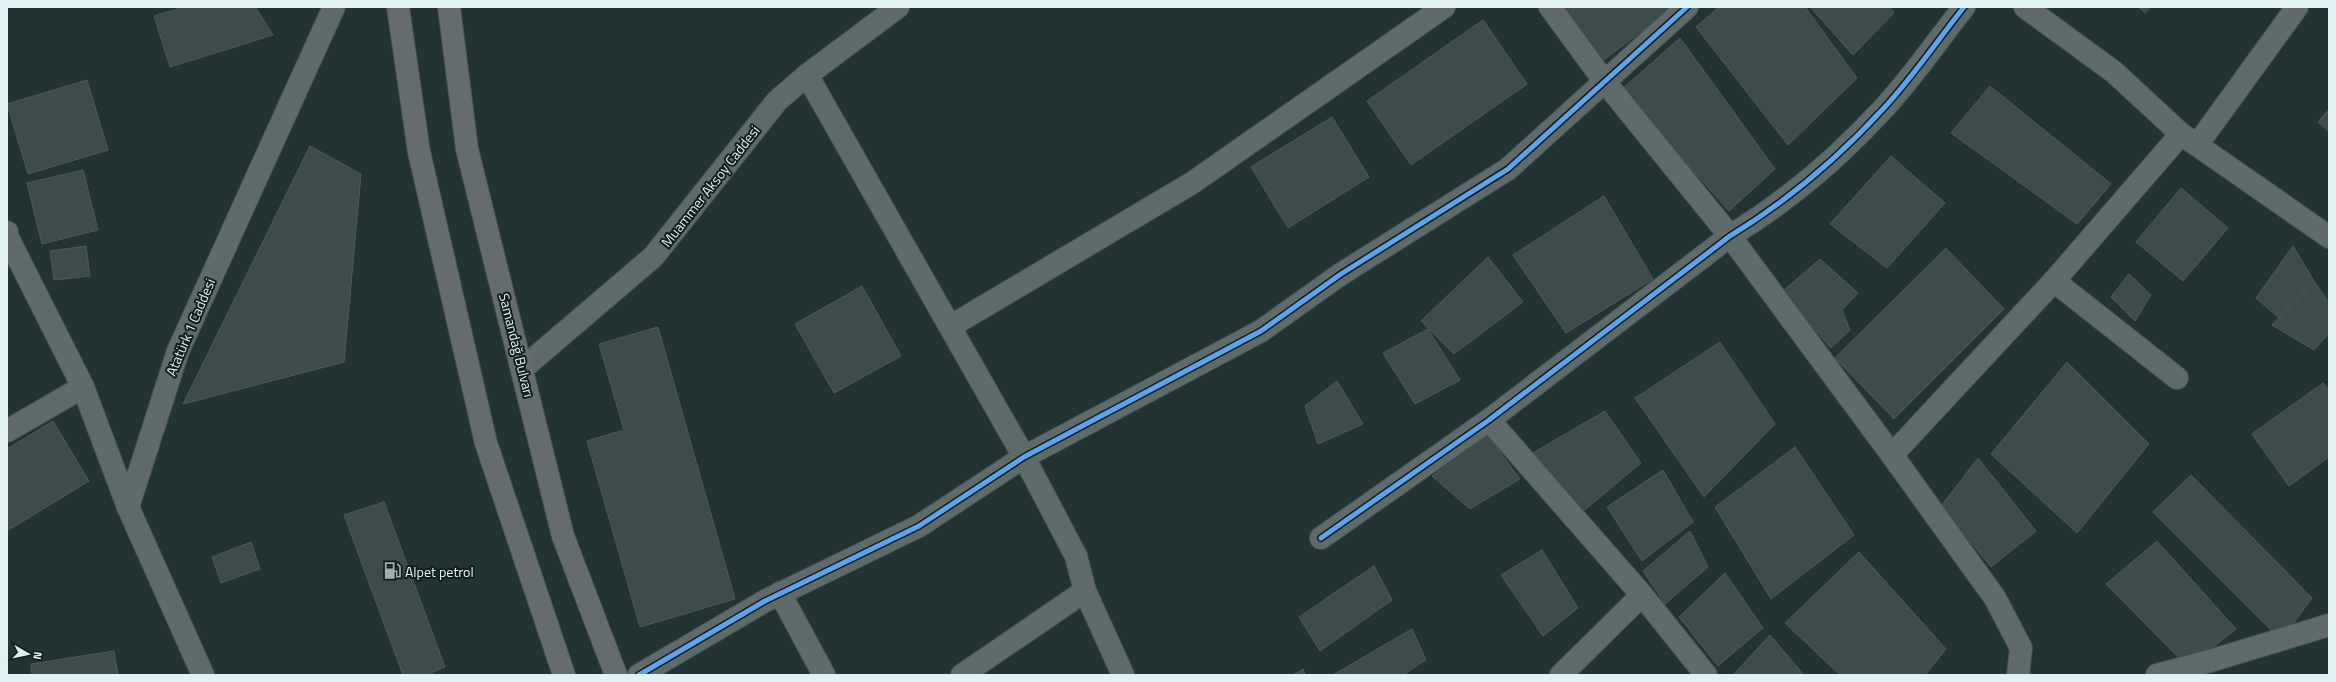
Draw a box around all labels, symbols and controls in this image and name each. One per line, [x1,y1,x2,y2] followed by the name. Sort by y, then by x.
[656,121,764,251] street label: Muammer Aksoy Caddesi
[160,275,220,379] street label: Atatürk 1 Caddesi
[494,291,540,399] street label: Samandağ Bulvarı
[382,561,402,581] fuel station icon: Alpet petrol
[405,561,474,582] place label: Alpet petrol
[8,634,48,674] north arrow
[29,651,46,661] text: N

